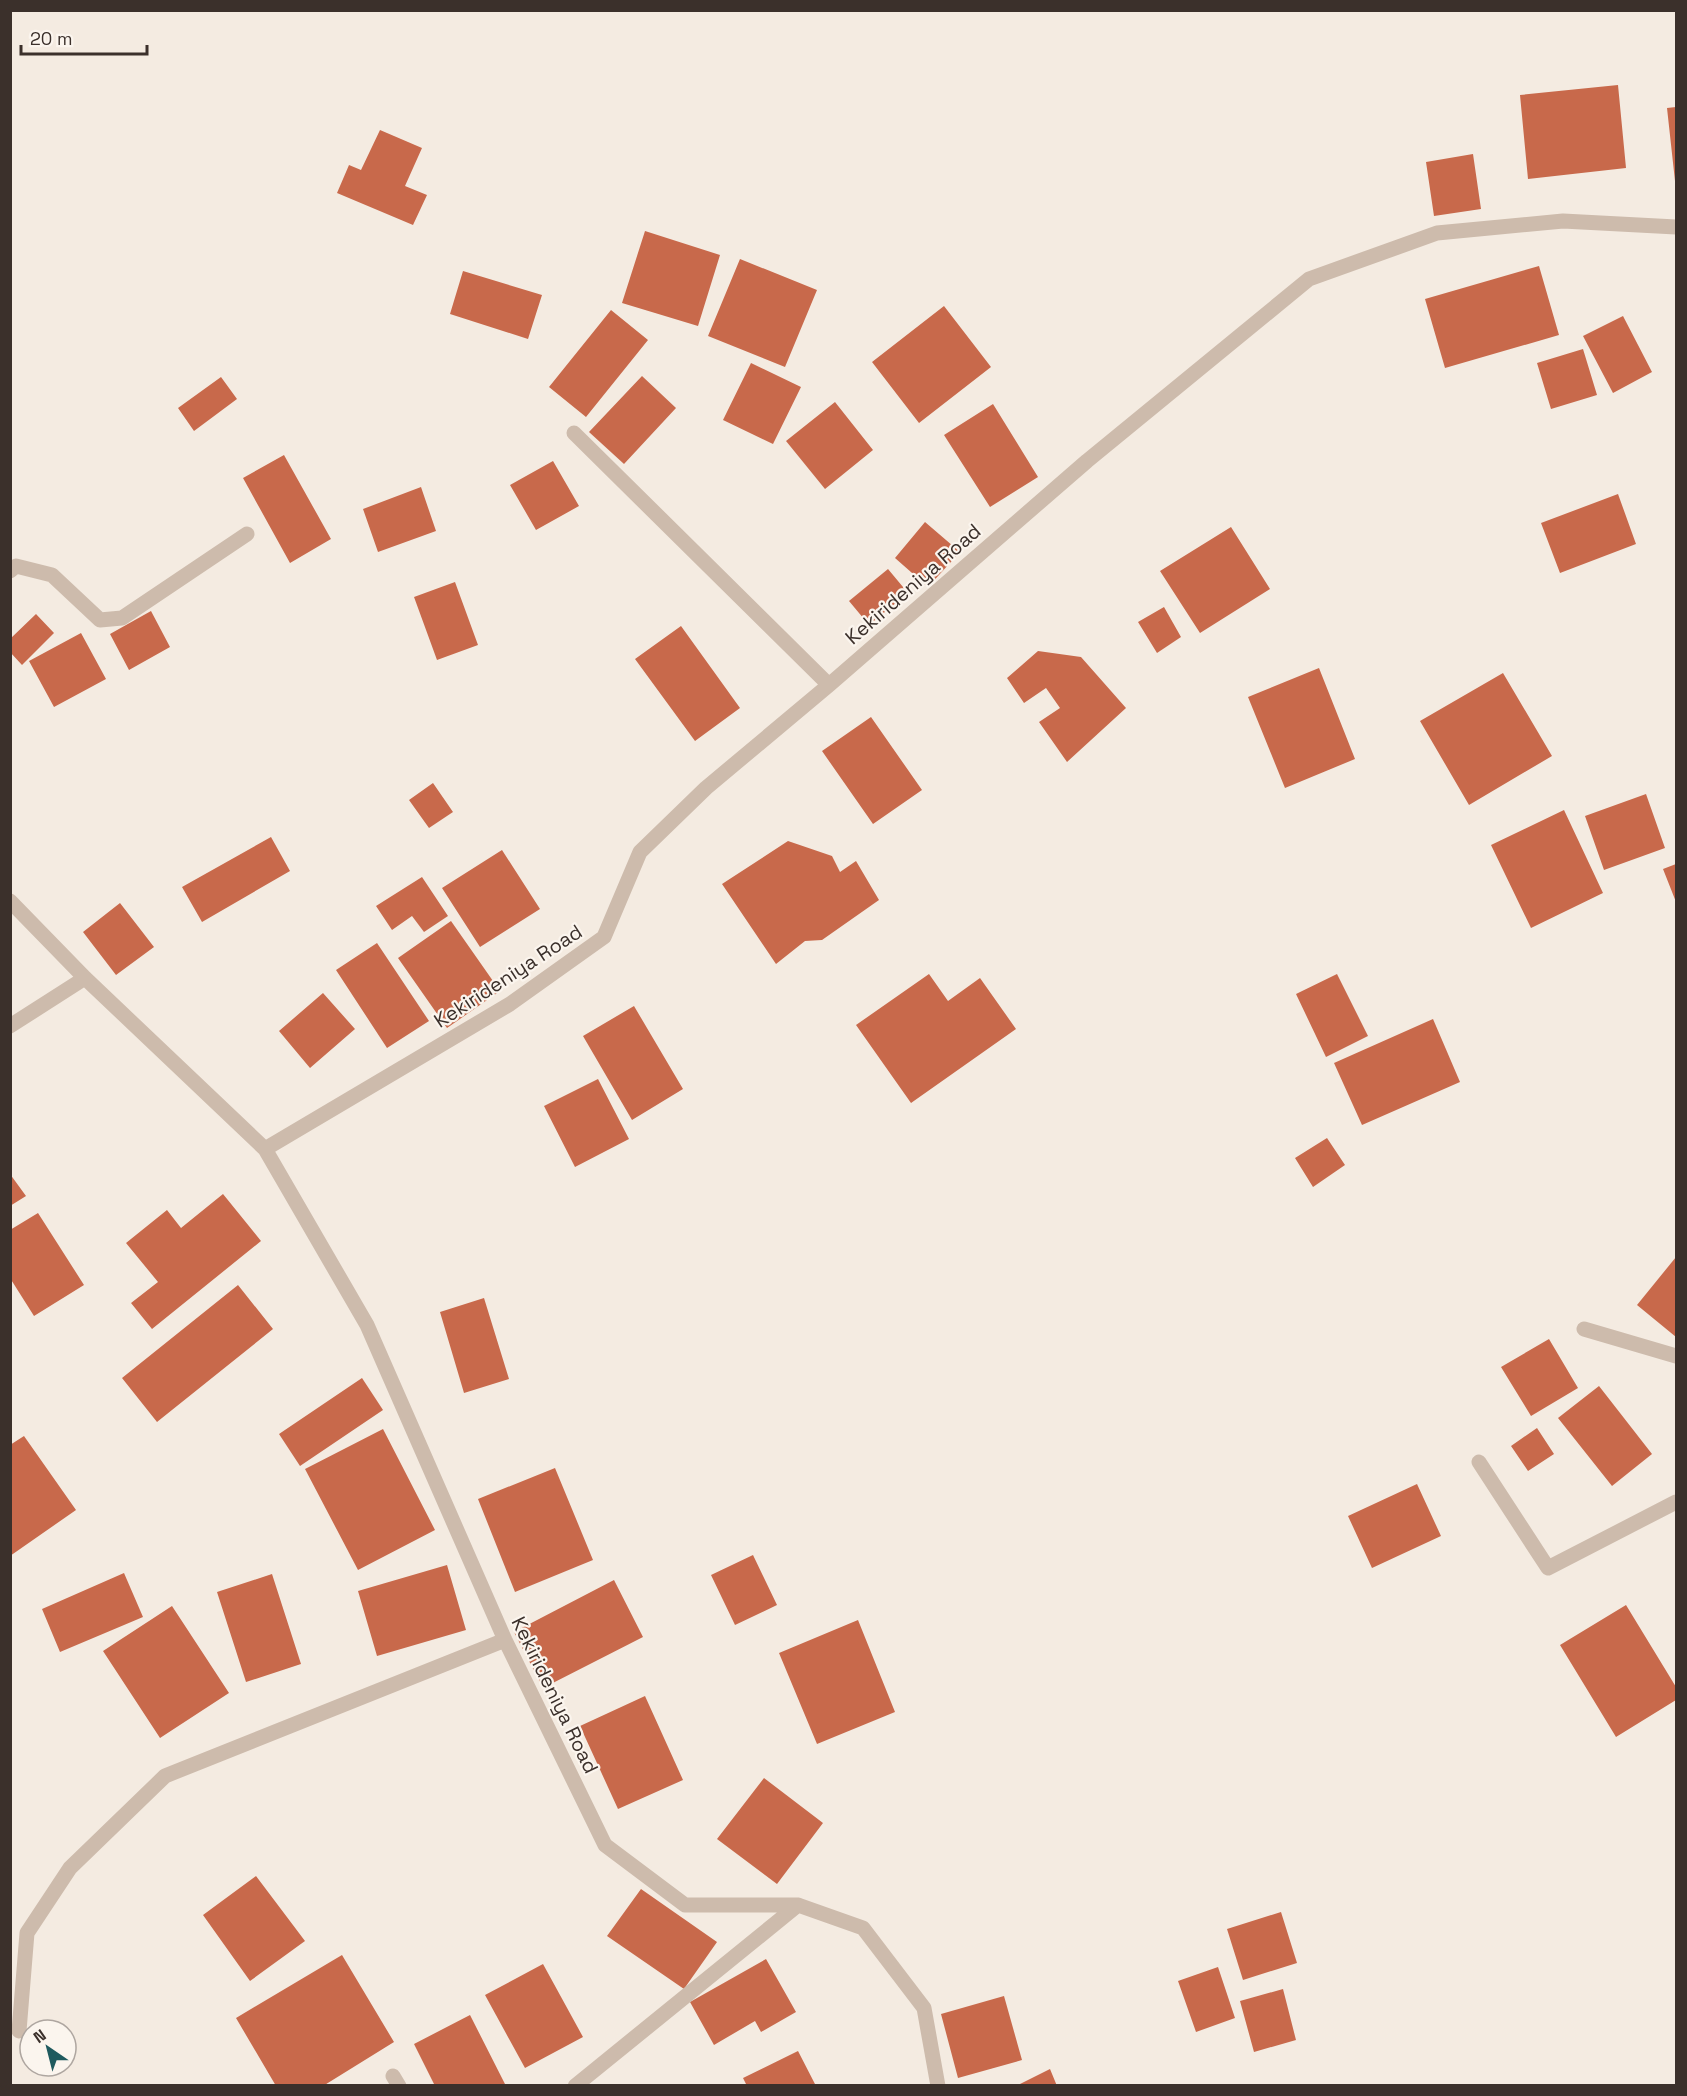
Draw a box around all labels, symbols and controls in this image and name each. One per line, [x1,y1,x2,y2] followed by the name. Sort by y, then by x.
[21,18,147,56] scale bar
[30,27,73,50] text: 20 m
[840,518,986,650] street label: Kekirideniya Road
[429,918,587,1034] street label: Kekirideniya Road
[506,1612,604,1778] street label: Kekirideniya Road
[18,2018,78,2078] north arrow
[29,2024,50,2048] text: N

